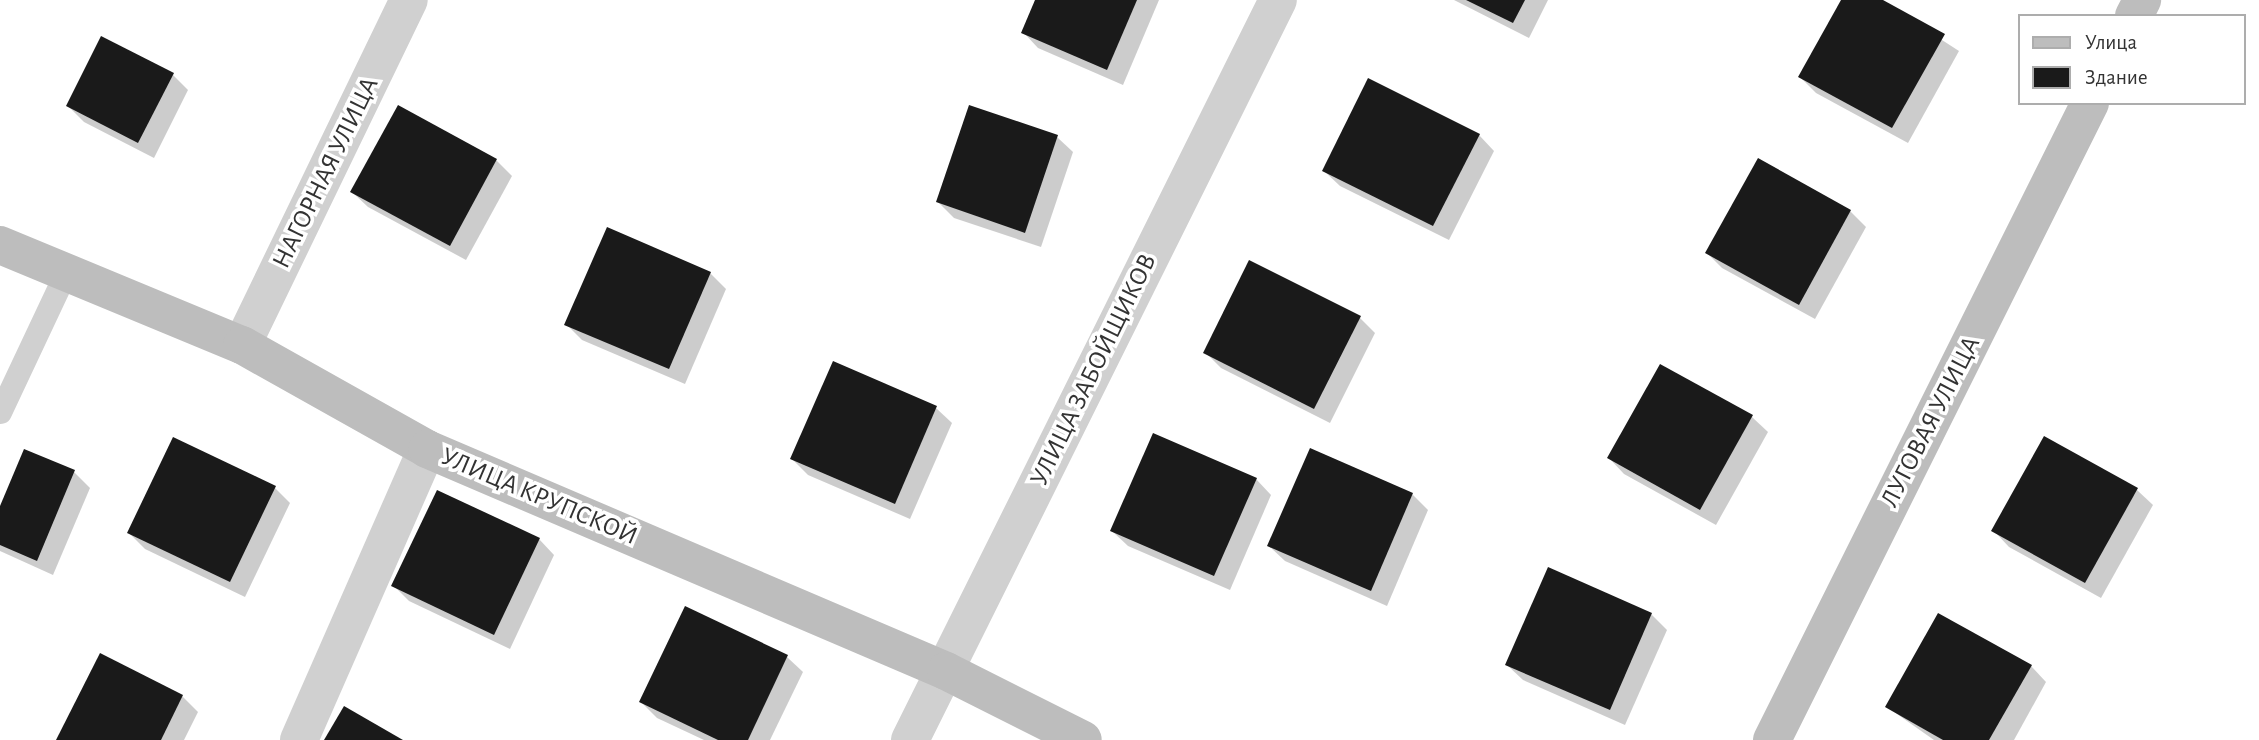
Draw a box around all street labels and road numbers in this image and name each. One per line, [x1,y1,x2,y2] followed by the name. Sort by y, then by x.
[266,72,386,274] street label: НАГОРНАЯ УЛИЦА
[1024,249,1164,491] street label: УЛИЦА ЗАБОЙЩИКОВ
[1875,331,1987,513] street label: ЛУГОВАЯ УЛИЦА
[436,441,642,553] street label: УЛИЦА КРУПСКОЙ

